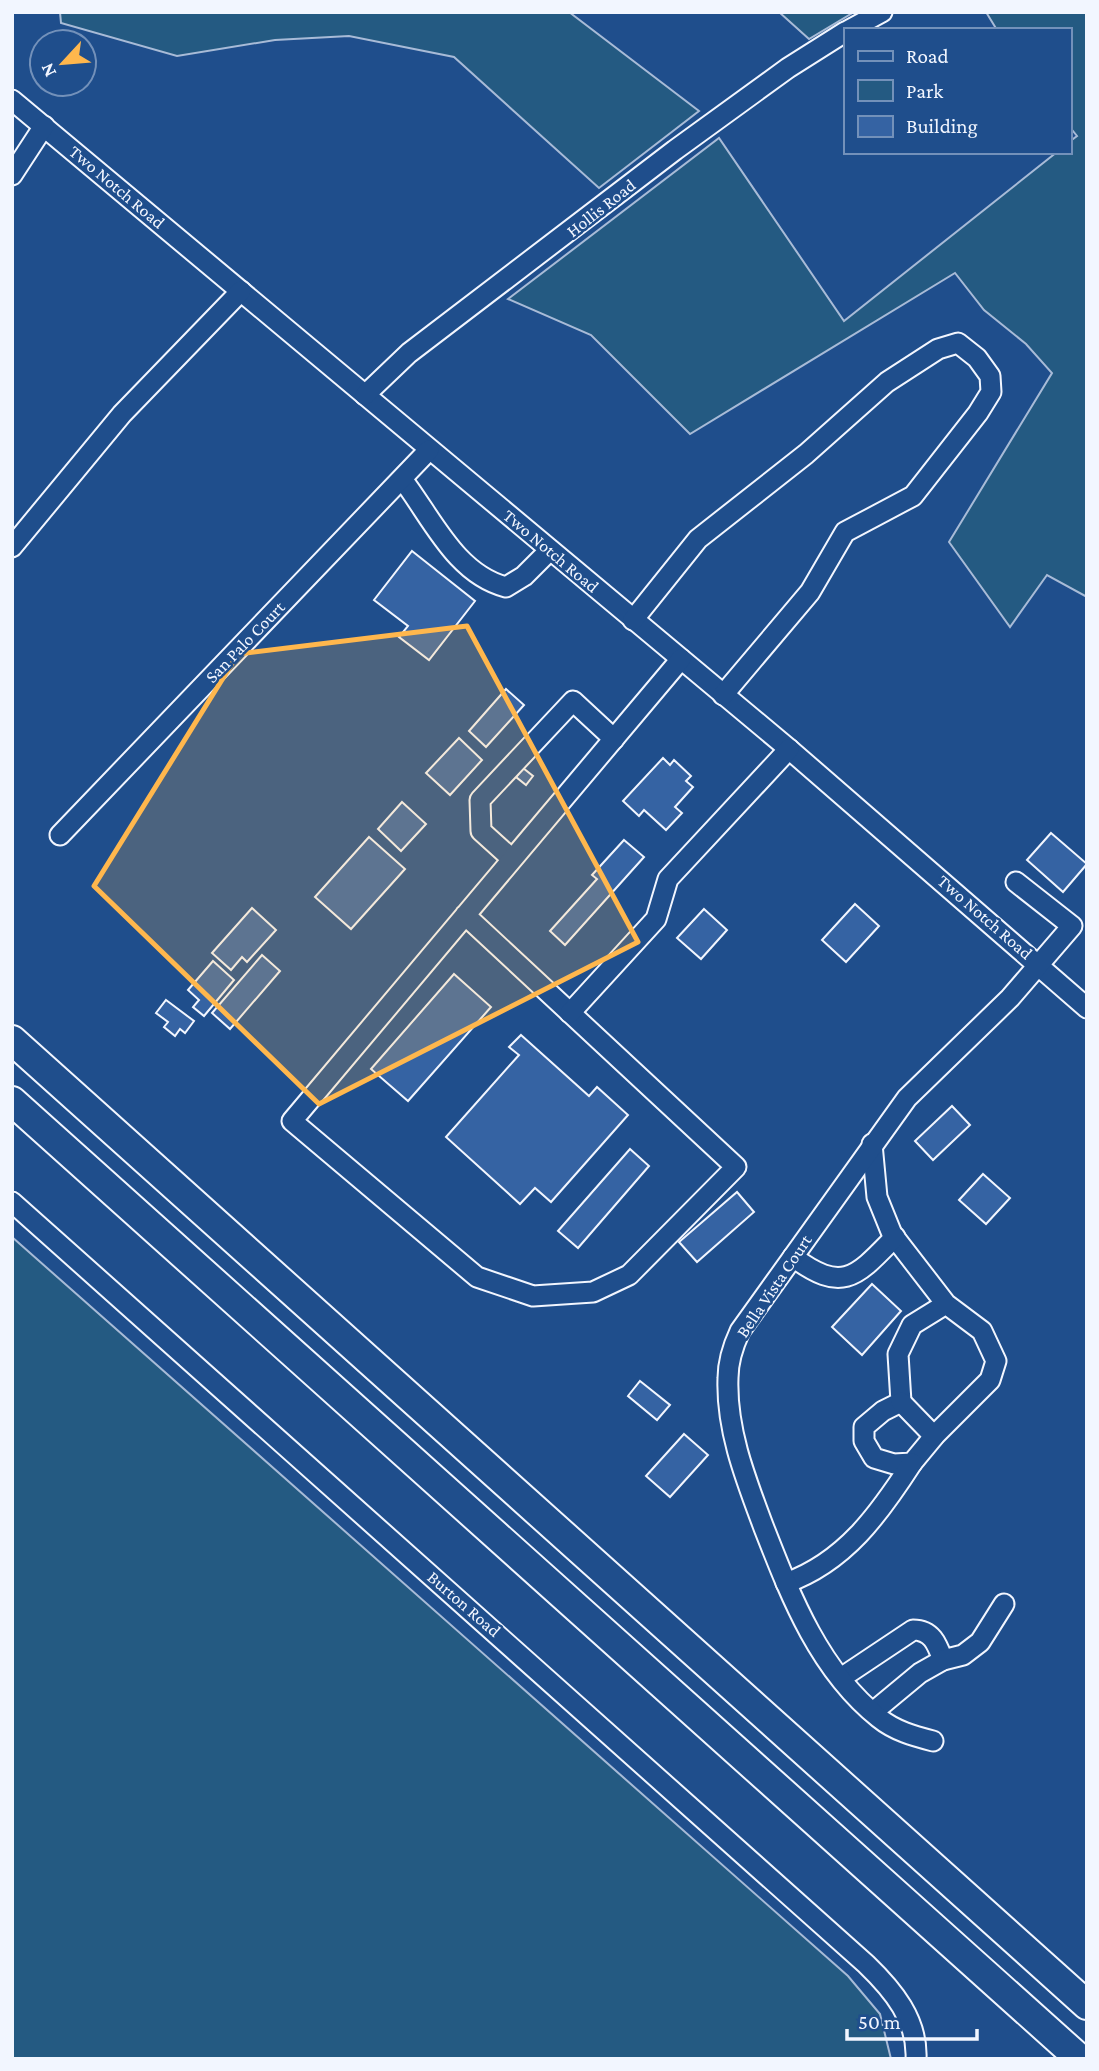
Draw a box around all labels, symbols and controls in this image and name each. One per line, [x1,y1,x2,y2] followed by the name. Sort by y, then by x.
[28,28,98,98] north arrow
[844,28,1071,154] legend
[906,44,949,68] text: Road
[36,60,60,81] text: N
[906,79,943,103] text: Park
[906,114,978,138] text: Building
[65,141,169,233] street label: Two Notch Road
[563,175,640,241] street label: Hollis Road
[499,505,603,597] street label: Two Notch Road
[201,596,289,687] street label: San Palo Court
[934,871,1037,964] street label: Two Notch Road
[732,1230,816,1341] street label: Bella Vista Court
[423,1567,505,1641] street label: Burton Road
[847,1997,976,2041] scale bar
[858,2010,901,2034] text: 50 m

